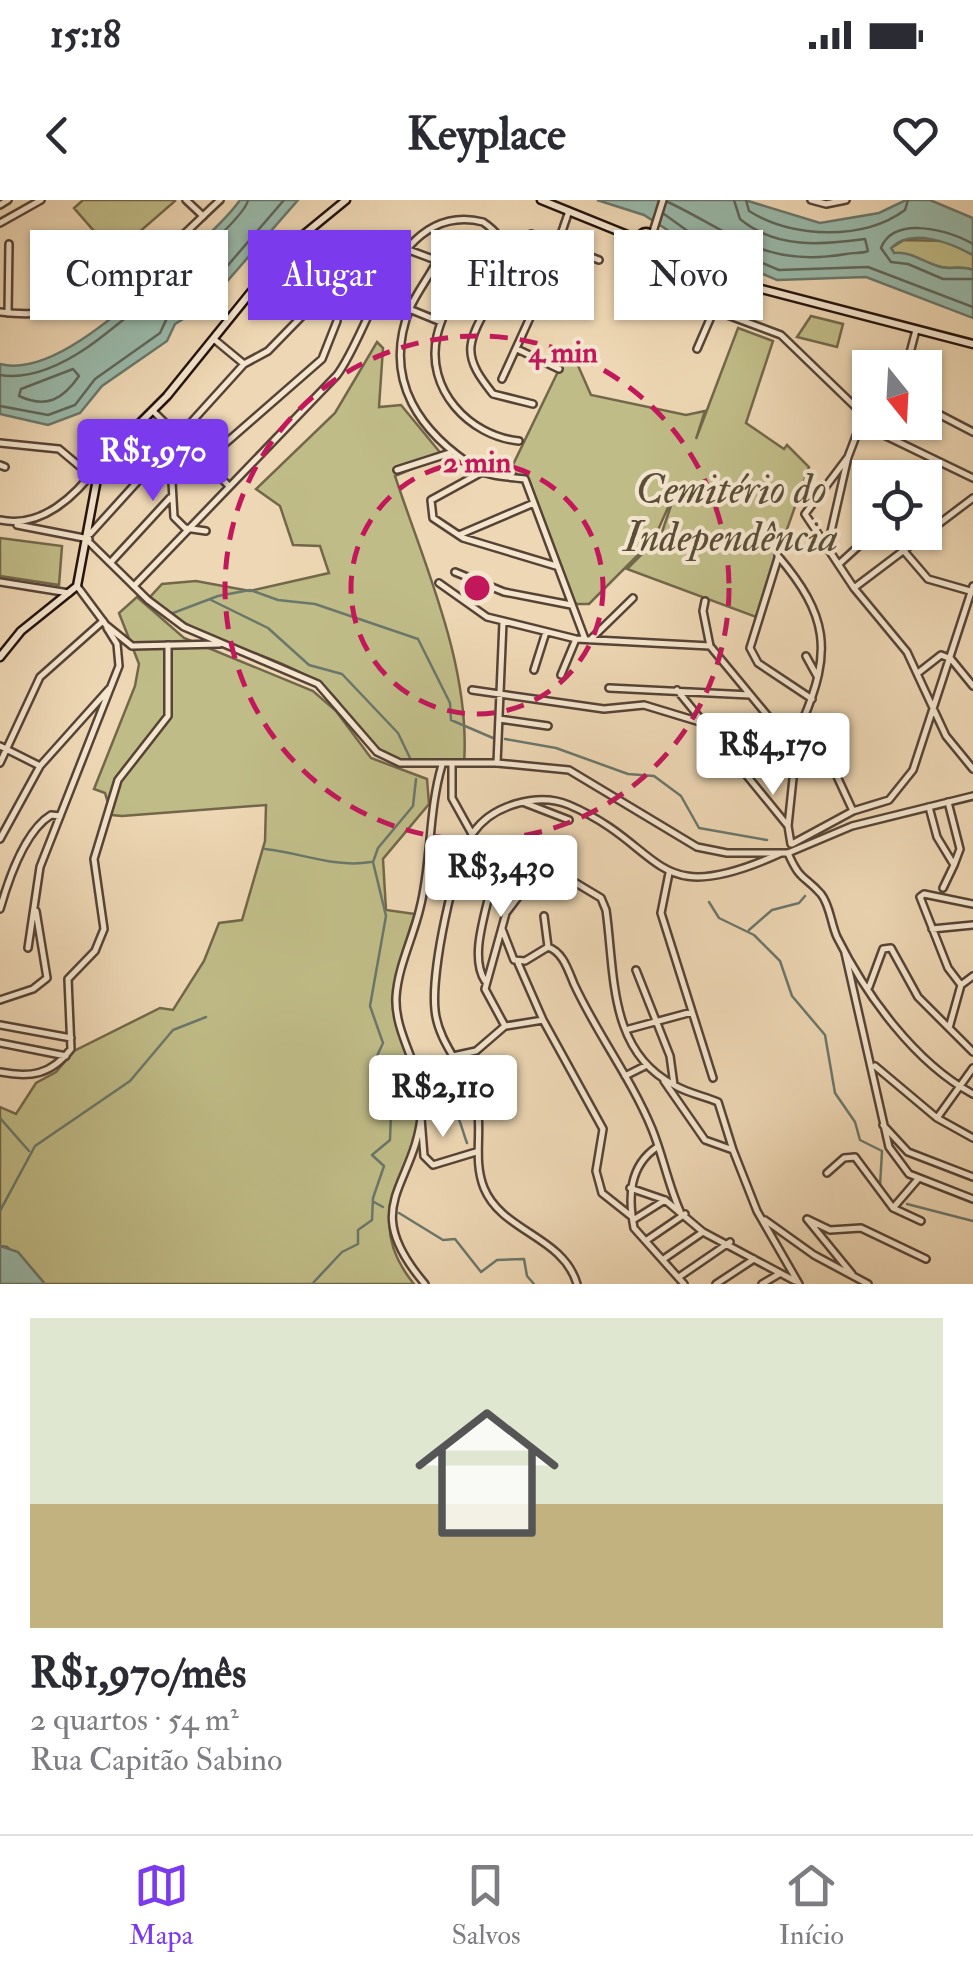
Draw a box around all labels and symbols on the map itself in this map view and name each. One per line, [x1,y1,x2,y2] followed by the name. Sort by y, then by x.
[527,334,598,371] text: 4 min
[852,350,942,440] north arrow
[61,419,245,504] pin: R$1,970
[443,444,512,481] text: 2 min
[622,464,838,564] park label: Cemitério do Independência
[459,570,495,606] centre of rings
[681,713,865,798] pin: R$4,170
[409,835,593,920] pin: R$3,430
[351,1055,535,1140] pin: R$2,110

